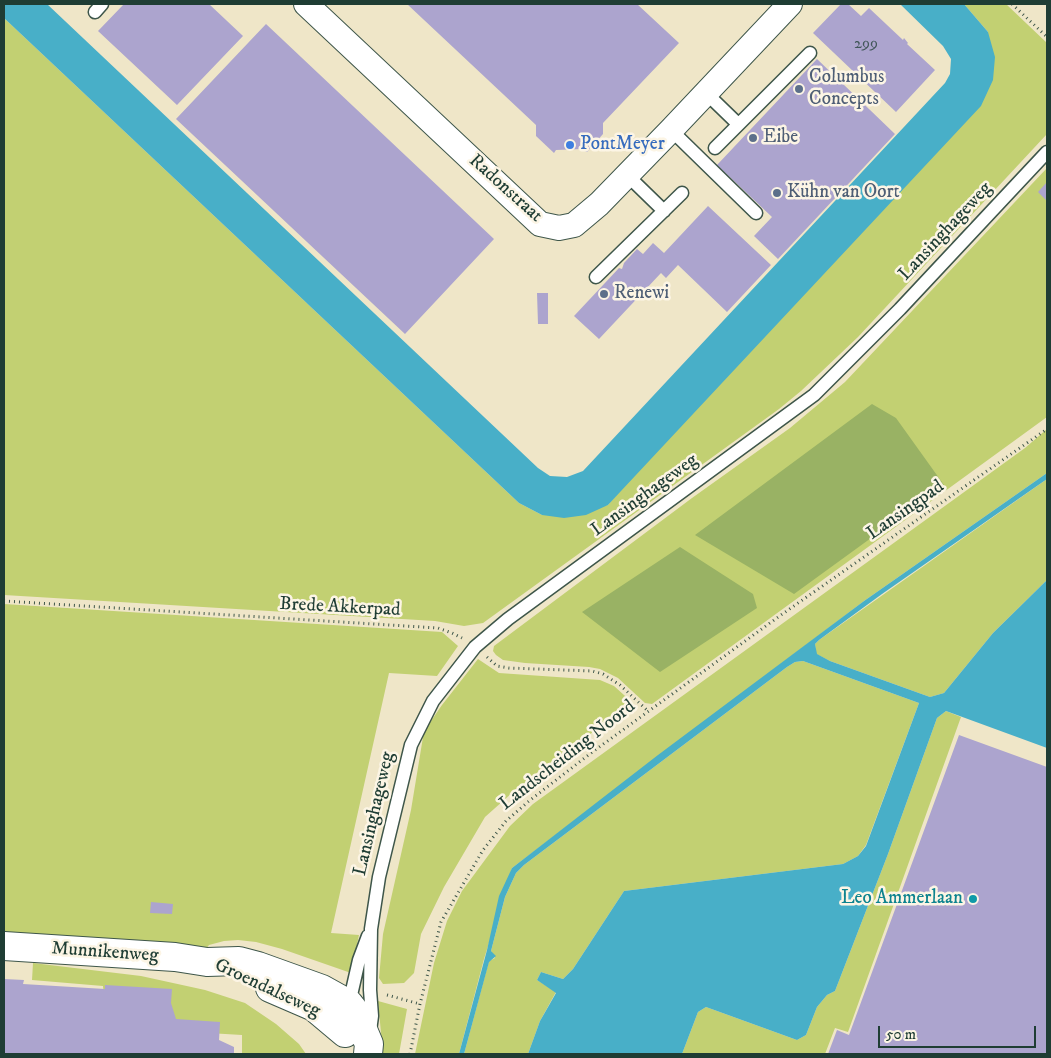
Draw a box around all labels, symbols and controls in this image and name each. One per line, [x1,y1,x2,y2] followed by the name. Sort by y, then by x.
[854,35,878,55] house number: 299
[809,67,884,111] place label: Columbus Concepts
[793,83,805,95] marker: Columbus Concepts
[763,127,798,149] place label: Eibe
[747,132,759,144] marker: Eibe
[580,134,665,156] place label: PontMeyer
[564,139,576,151] marker: PontMeyer
[464,150,546,228] street label: Radonstraat
[895,178,997,286] street label: Lansinghageweg
[787,182,900,204] place label: Kühn van Oort
[771,187,783,199] marker: Kühn van Oort
[614,283,669,305] place label: Renewi
[598,288,610,300] marker: Renewi
[587,450,703,542] street label: Lansinghageweg
[863,476,949,546] street label: Lansingpad
[279,593,401,623] street label: Brede Akkerpad
[496,696,640,816] street label: Landscheiding Noord
[350,750,400,878] street label: Lansinghageweg
[841,888,963,910] place label: Leo Ammerlaan
[967,893,979,905] marker: Leo Ammerlaan
[51,938,159,968] street label: Munnikenweg
[211,955,323,1023] street label: Groendalseweg
[881,1016,1038,1048] scale bar
[886,1025,916,1044] text: 50 m

